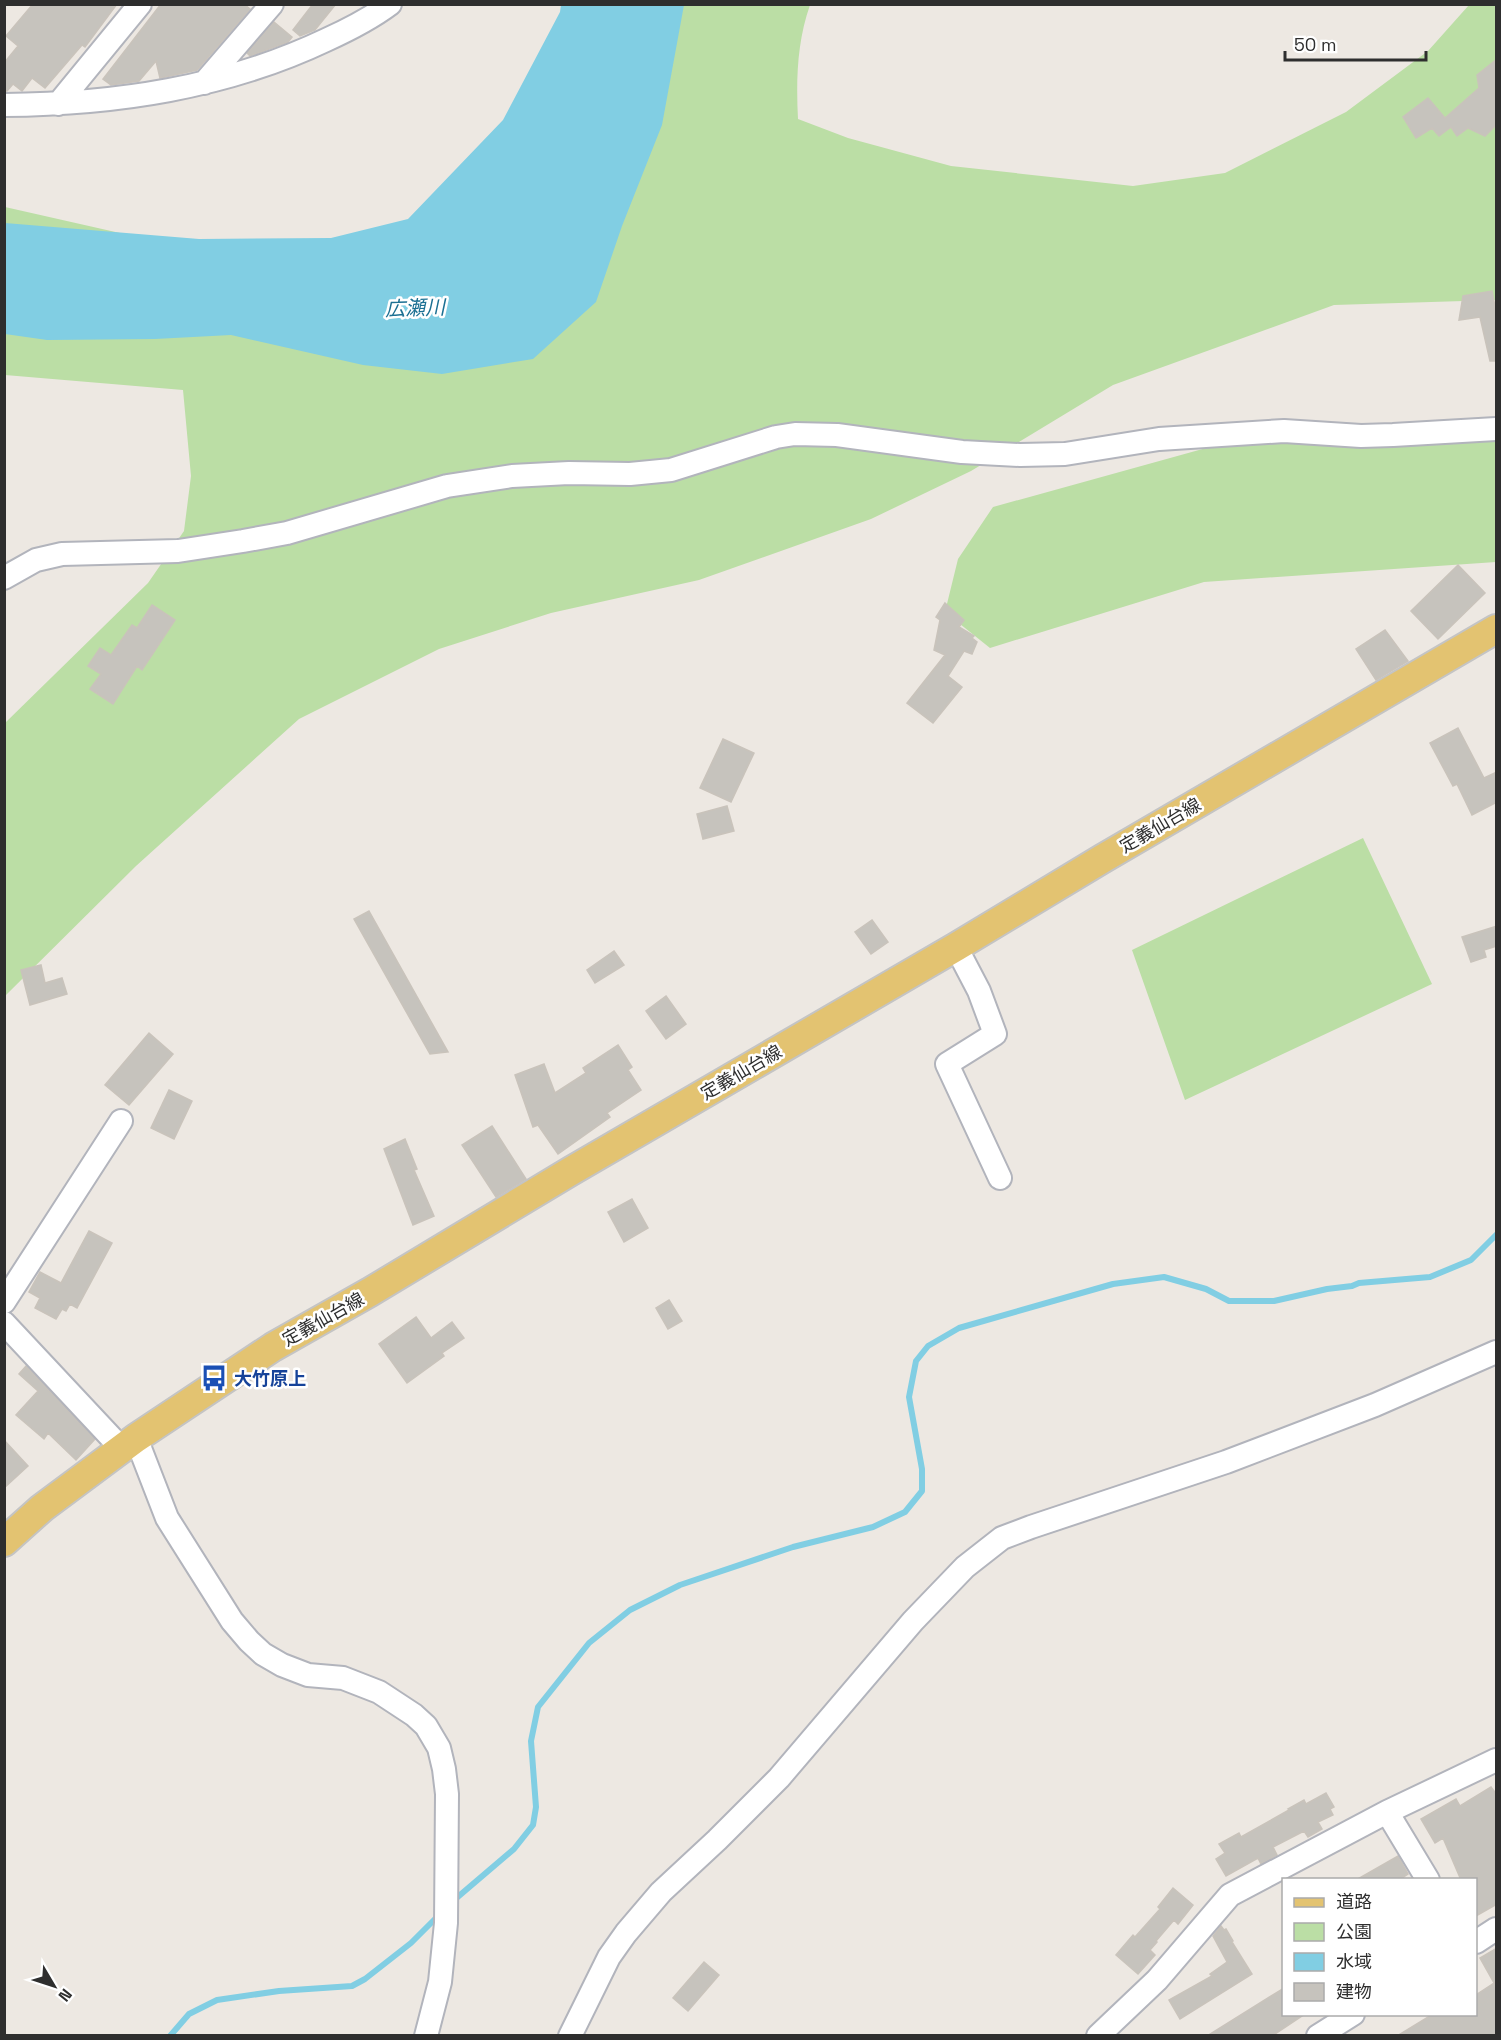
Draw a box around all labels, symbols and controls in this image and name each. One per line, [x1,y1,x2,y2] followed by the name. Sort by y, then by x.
[1285,24,1426,62] scale bar
[1294,33,1336,56] text: 50 m
[385,294,447,322] water label: 広瀬川
[1115,793,1205,857] street label: 定義仙台線
[696,1040,786,1104] street label: 定義仙台線
[278,1287,368,1351] street label: 定義仙台線
[199,1363,229,1393] bus stop icon: 大竹原上
[234,1367,306,1390] place label: 大竹原上
[1282,1878,1477,2016] legend
[1336,1890,1372,1913] text: 道路
[1336,1920,1372,1943] text: 公園
[1336,1950,1372,1973] text: 水域
[24,1956,84,2016] north arrow
[1336,1980,1372,2003] text: 建物
[54,1984,77,2006] text: N

